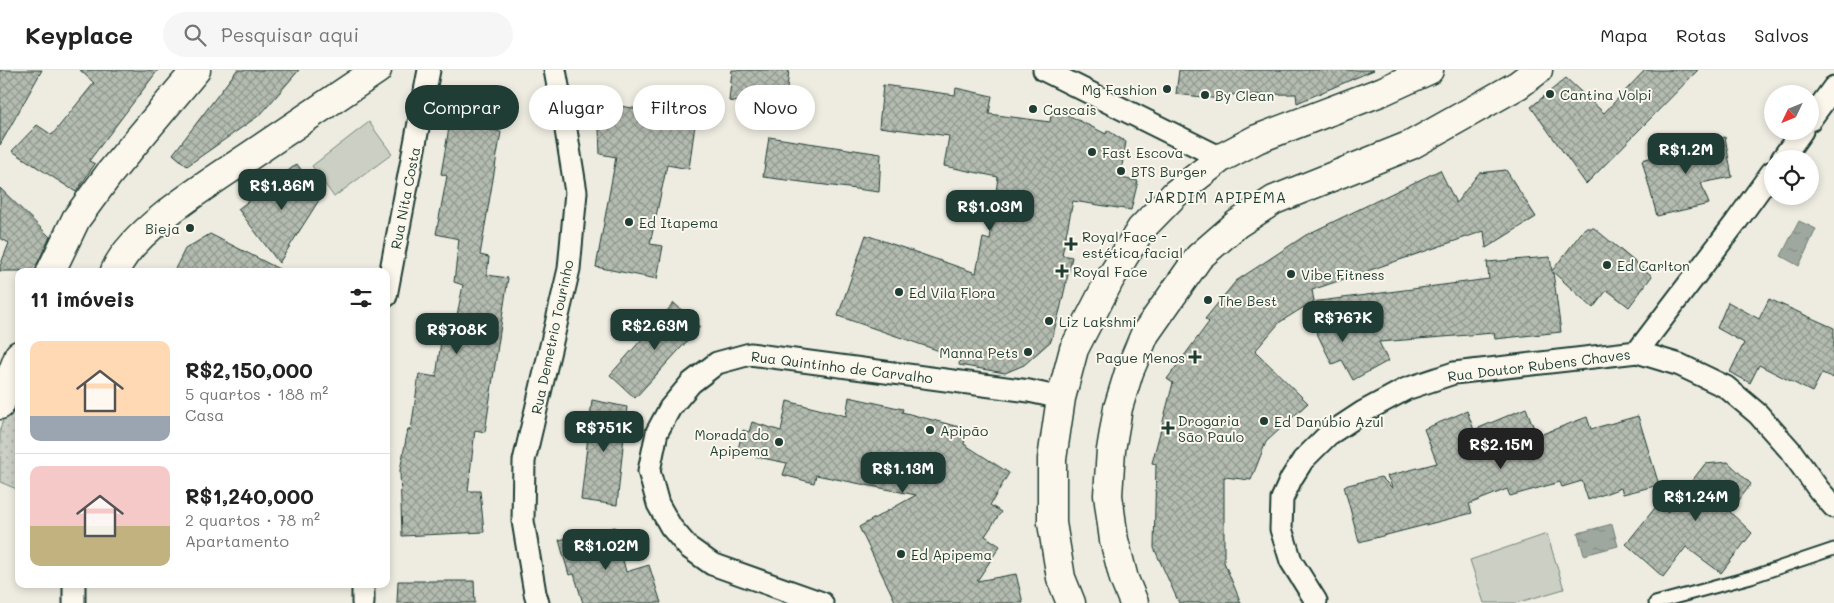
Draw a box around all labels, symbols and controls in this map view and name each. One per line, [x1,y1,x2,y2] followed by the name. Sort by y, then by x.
[163,12,513,57] search box
[25,19,133,50] text: Keyplace
[181,21,209,49] icon: search
[221,22,359,47] text: Pesquisar aqui
[1600,23,1648,47] text: Mapa
[1676,23,1726,47] text: Rotas
[1754,23,1809,47] text: Salvos
[1082,80,1157,99] place label: Mg Fashion
[1161,83,1173,95] marker: Mg Fashion
[405,85,519,130] chip: Comprar
[529,85,623,130] chip: Alugar
[633,85,725,130] chip: Filtros
[735,85,815,130] chip: Novo
[1560,85,1652,104] place label: Cantina Volpi
[1764,85,1819,140] north arrow
[1764,85,1819,205] map controls
[1215,86,1274,105] place label: By Clean
[1544,88,1556,100] marker: Cantina Volpi
[1199,89,1211,101] marker: By Clean
[1043,100,1097,119] place label: Cascais
[1027,103,1039,115] marker: Cascais
[1645,132,1727,175] pin: R$1.2M
[1659,138,1713,159] text: R$1.2M
[1102,143,1183,162] place label: Fast Escova
[386,145,424,251] street label: Rua Nita Costa
[1086,146,1098,158] marker: Fast Escova
[1764,150,1819,205] button: locate
[1131,162,1207,181] place label: BTS Burger
[1115,165,1127,177] marker: BTS Burger
[236,168,328,211] pin: R$1.86M
[249,174,315,195] text: R$1.86M
[1145,187,1287,207] district label: JARDIM APIPEMA
[944,190,1036,232] pin: R$1.03M
[957,195,1023,216] text: R$1.03M
[639,213,719,232] place label: Ed Itapema
[623,216,635,228] marker: Ed Itapema
[145,219,180,238] place label: Bieja
[184,222,196,234] marker: Bieja
[1082,227,1183,262] place label: Royal Face - estética facial
[1064,237,1078,251] marker: Royal Face - estética facial
[1617,256,1690,275] place label: Ed Carlton
[526,258,578,416] street label: Rua Demetrio Tourinho
[1601,259,1613,271] marker: Ed Carlton
[1073,262,1148,281] place label: Royal Face
[1055,264,1069,278] marker: Royal Face
[1301,265,1385,284] place label: Vibe Fitness
[1285,268,1297,280] marker: Vibe Fitness
[909,283,996,302] place label: Ed Vila Flora
[347,284,375,312] icon: filters
[30,285,134,312] text: 11 imóveis
[893,286,905,298] marker: Ed Vila Flora
[1218,291,1277,310] place label: The Best
[1202,294,1214,306] marker: The Best
[1302,300,1384,343] pin: R$767K
[1314,306,1373,327] text: R$767K
[609,308,701,351] pin: R$2.63M
[416,312,498,355] pin: R$708K
[1059,312,1137,331] place label: Liz Lakshmi
[621,314,689,335] text: R$2.63M
[1043,315,1055,327] marker: Liz Lakshmi
[427,318,487,339] text: R$708K
[939,343,1018,362] place label: Manna Pets
[1446,344,1632,386] street label: Rua Doutor Rubens Chaves
[750,346,934,388] street label: Rua Quintinho de Carvalho
[1022,346,1034,358] marker: Manna Pets
[1096,348,1185,367] place label: Pague Menos
[1189,351,1201,363] marker: Pague Menos
[185,356,313,383] text: R$2,150,000
[70,361,130,421] icon: home
[185,383,328,404] text: 5 quartos · 188 m²
[185,404,224,425] text: Casa
[563,410,645,453] pin: R$751K
[1178,411,1244,446] place label: Drogaria São Paulo
[1274,412,1384,431] place label: Ed Danúbio Azul
[1258,415,1270,427] marker: Ed Danúbio Azul
[576,416,632,437] text: R$751K
[940,421,988,440] place label: Apipão
[1162,422,1174,434] marker: Drogaria São Paulo
[924,424,936,436] marker: Apipão
[695,425,769,460] place label: Morada do Apipema
[1455,428,1547,470] pin: R$2.15M
[1469,433,1533,454] text: R$2.15M
[773,436,785,448] marker: Morada do Apipema
[857,452,949,494] pin: R$1.13M
[872,457,934,478] text: R$1.13M
[1650,480,1742,522] pin: R$1.24M
[185,482,314,509] text: R$1,240,000
[1663,485,1729,506] text: R$1.24M
[70,486,130,546] icon: home
[185,509,320,530] text: 2 quartos · 78 m²
[560,528,652,571] pin: R$1.02M
[185,530,289,551] text: Apartamento
[573,534,639,555] text: R$1.02M
[911,545,992,564] place label: Ed Apipema
[895,548,907,560] marker: Ed Apipema

